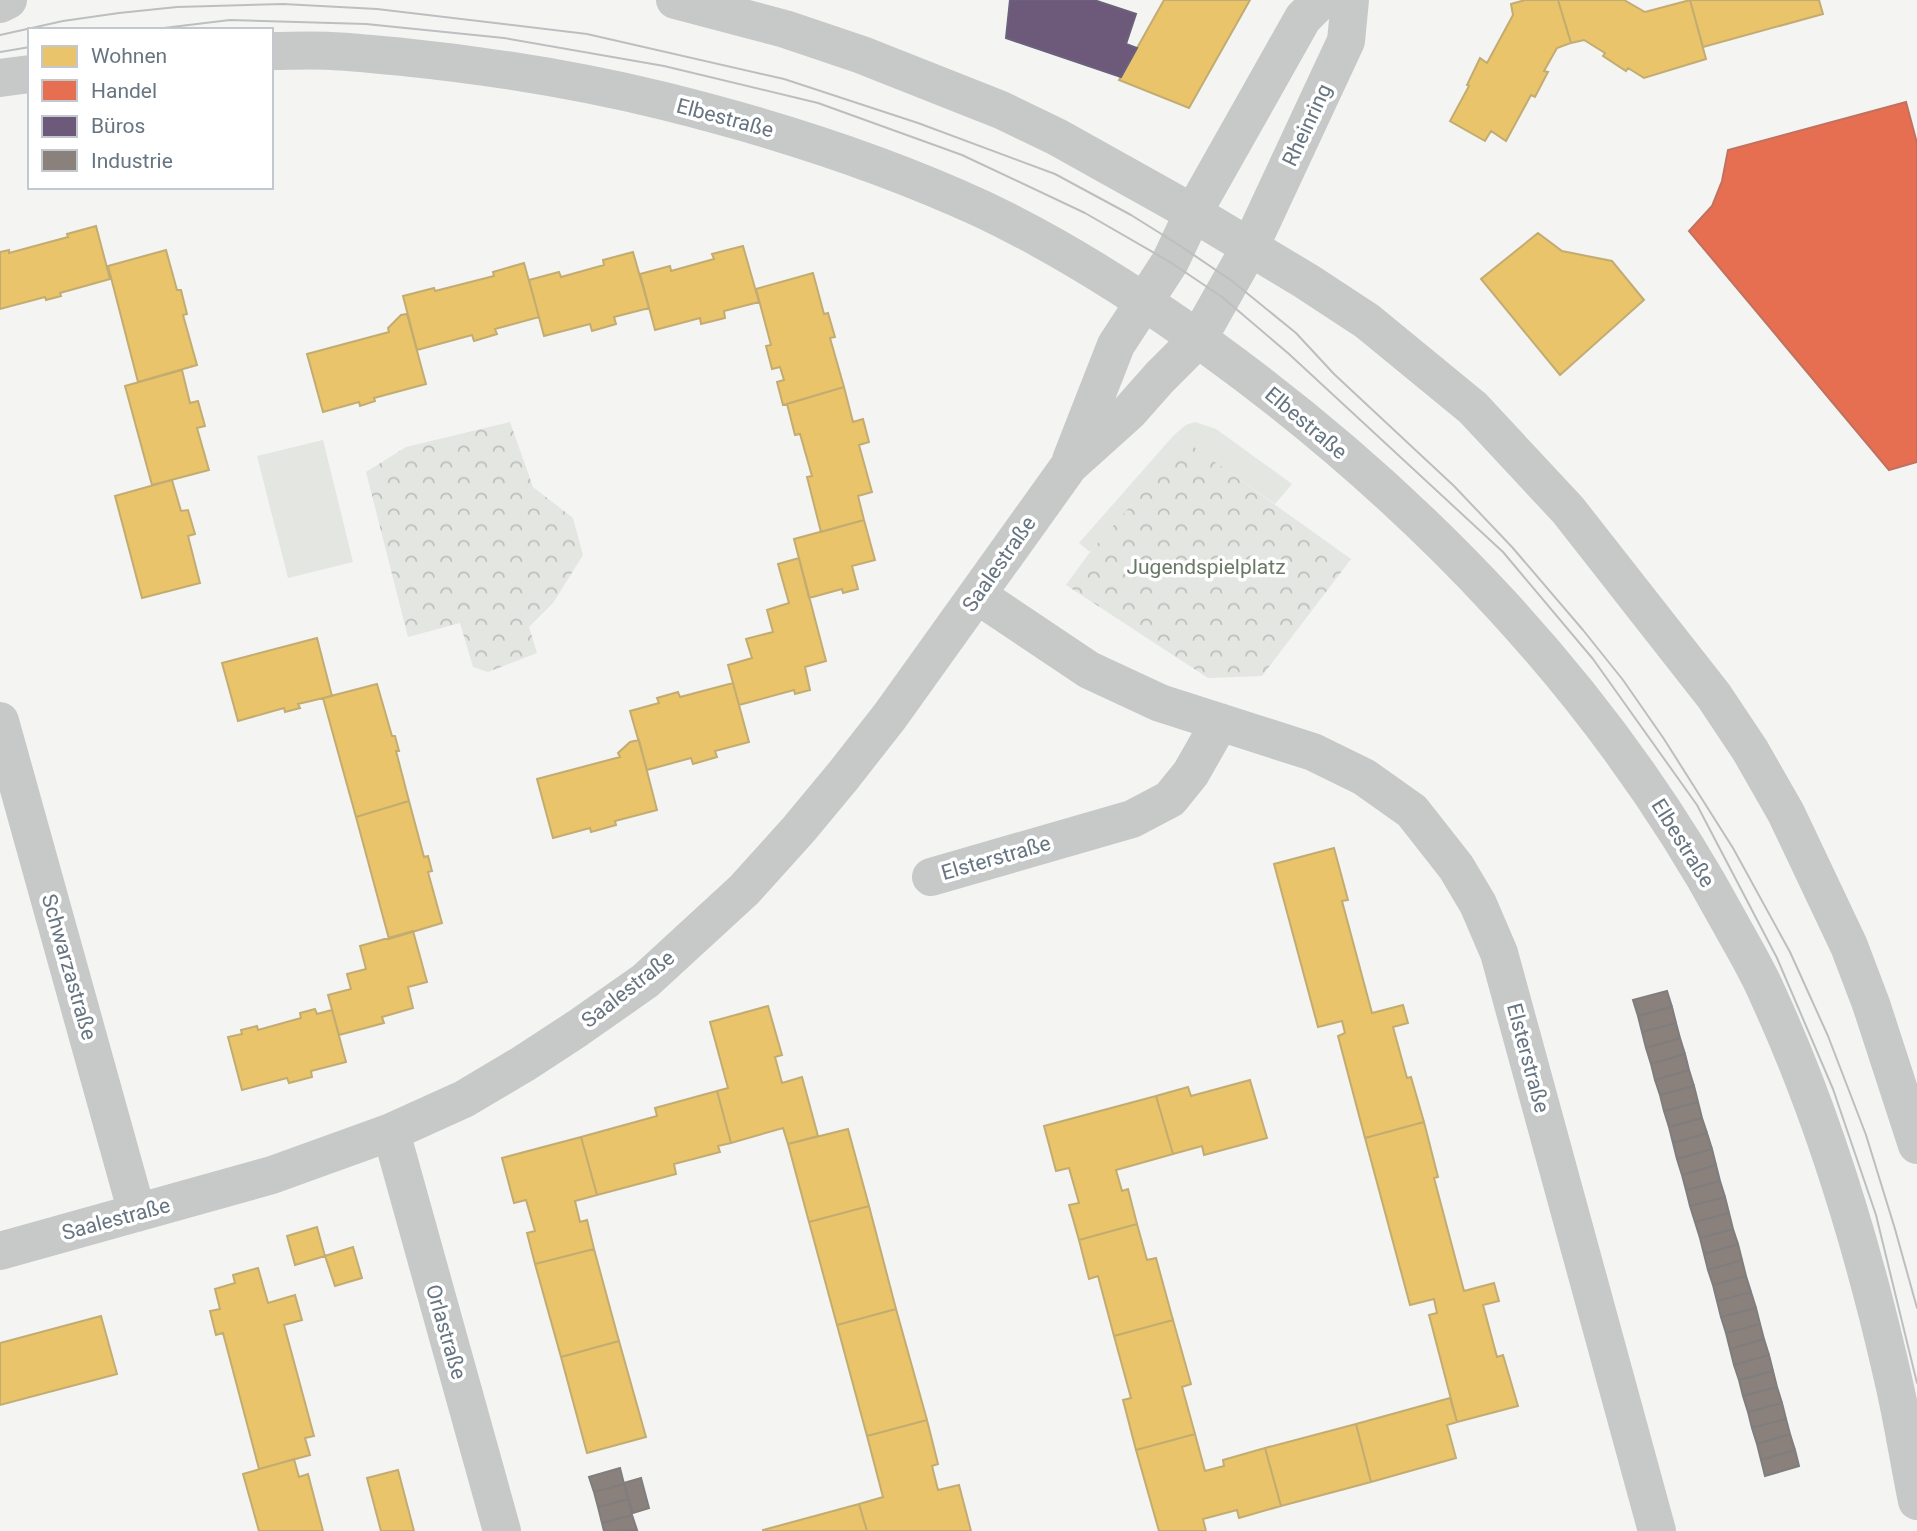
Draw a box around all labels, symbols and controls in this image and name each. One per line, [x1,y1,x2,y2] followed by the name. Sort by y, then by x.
[28,28,273,189] legend
[91,44,167,68] text: Wohnen
[91,79,157,103] text: Handel
[1278,80,1336,170] street label: Rheinring
[674,94,776,142] street label: Elbestraße
[91,114,145,138] text: Büros
[91,149,173,173] text: Industrie
[1260,382,1352,464] street label: Elbestraße
[957,512,1041,616] street label: Saalestraße
[1126,555,1286,579] park label: Jugendspielplatz
[1646,794,1720,892] street label: Elbestraße
[939,831,1053,885] street label: Elsterstraße
[37,891,101,1043] street label: Schwarzastraße
[577,945,679,1033] street label: Saalestraße
[1502,1001,1554,1115] street label: Elsterstraße
[59,1193,173,1245] street label: Saalestraße
[421,1282,471,1382] street label: Orlastraße

